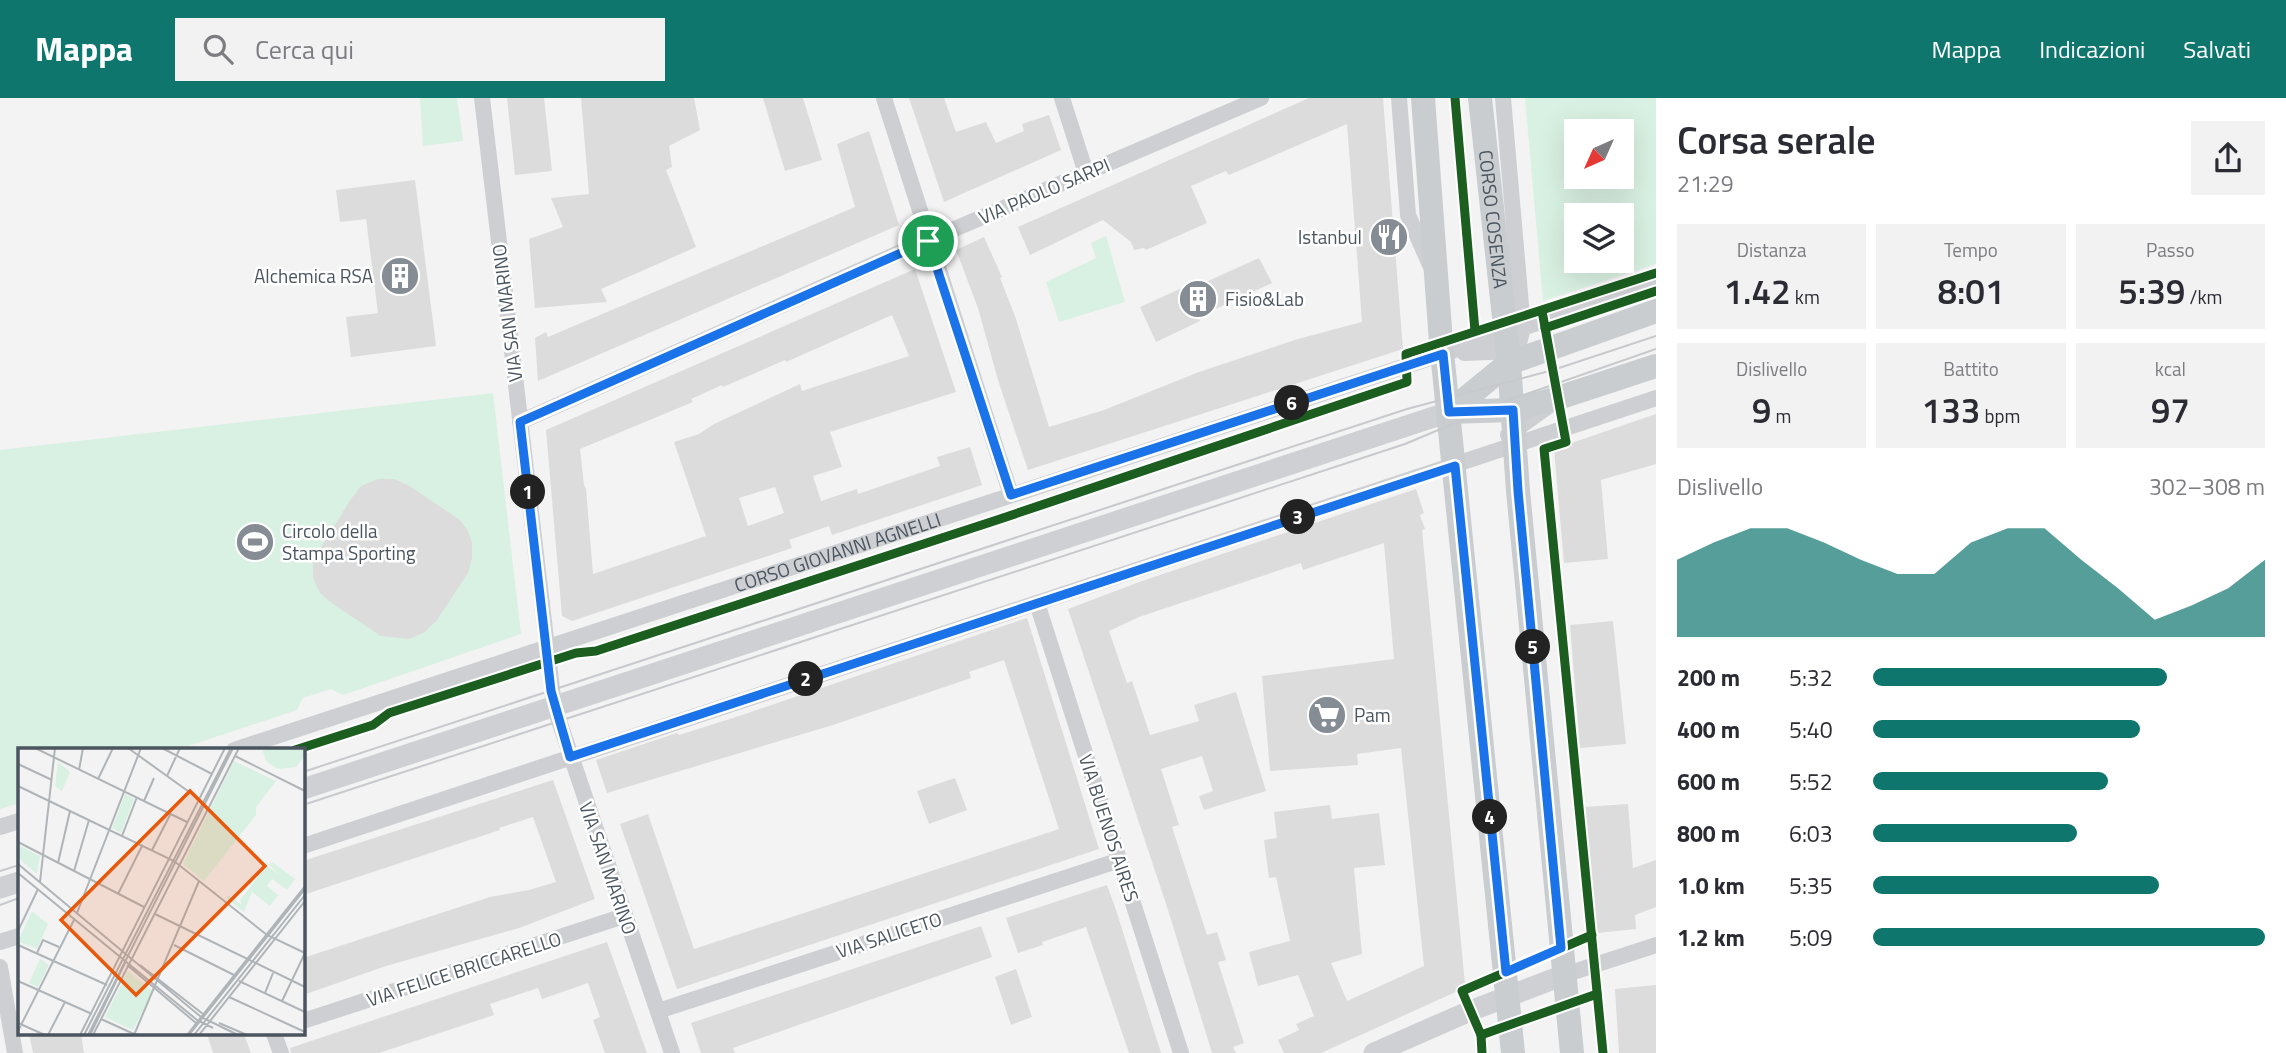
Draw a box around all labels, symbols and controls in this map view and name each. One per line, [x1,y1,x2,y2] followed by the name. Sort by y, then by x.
[175,18,665,81] search box
[35,24,133,74] text: Mappa
[199,30,237,68] icon: search
[255,30,354,69] text: Cerca qui
[1932,31,2001,67] text: Mappa
[2039,31,2145,67] text: Indicazioni
[2183,31,2251,67] text: Salvati
[1677,111,1876,169] text: Corsa serale
[1564,119,1634,189] north arrow
[1564,119,1634,273] map controls
[2191,121,2265,195] button: share
[1472,148,1516,290] street label: CORSO COSENZA
[974,150,1114,231] street label: VIA PAOLO SARPI
[1677,166,1734,201] text: 21:29
[1564,203,1634,273] button: layers
[898,211,958,271] pin
[1368,216,1410,258] restaurant icon: Istanbul
[909,222,947,260] icon: arrive
[1298,222,1362,251] place label: Istanbul
[1737,235,1807,264] text: Distanza
[1944,235,1998,264] text: Tempo
[2146,235,2195,264] text: Passo
[484,242,529,384] street label: VIA SAN MARINO
[379,255,421,297] building icon: Alchemica RSA
[254,261,373,290] place label: Alchemica RSA
[1723,264,1791,318] text: 1.42
[1937,264,2005,318] text: 8:01
[2118,264,2185,318] text: 5:39
[1177,278,1219,320] building icon: Fisio&Lab
[1791,282,1820,311] text: km
[2185,282,2222,311] text: /km
[1225,284,1304,313] place label: Fisio&Lab
[1736,354,1807,383] text: Dislivello
[1943,354,1999,383] text: Battito
[2155,354,2186,383] text: kcal
[1752,383,1771,437] text: 9
[1922,383,1980,437] text: 133
[2151,383,2190,437] text: 97
[1274,386,1310,420] pin: 6
[1286,388,1297,417] text: 6
[1771,401,1792,430] text: m
[1980,401,2020,430] text: bpm
[1677,469,1763,504] text: Dislivello
[2149,469,2265,504] text: 302–308 m
[510,474,546,510] pin: 1
[522,477,533,506] text: 1
[1280,500,1316,534] pin: 3
[1292,502,1303,531] text: 3
[730,504,944,599] street label: CORSO GIOVANNI AGNELLI
[282,516,416,567] place label: Circolo della Stampa Sporting
[234,521,276,563] sports icon: Circolo della Stampa Sporting
[1516,630,1550,664] pin: 5
[1527,632,1538,661] text: 5
[1677,660,1740,695] text: 200 m
[1789,660,1833,695] text: 5:32
[788,662,824,696] pin: 2
[800,664,811,693] text: 2
[1306,694,1348,736] supermarket icon: Pam
[1354,700,1391,729] place label: Pam
[1677,712,1740,747] text: 400 m
[1789,712,1833,747] text: 5:40
[18,748,304,1035] inset map
[1072,750,1147,906] street label: VIA BUENOS AIRES
[1677,764,1740,799] text: 600 m
[1789,764,1833,799] text: 5:52
[572,798,645,938] street label: VIA SAN MARINO
[1472,800,1508,834] pin: 4
[1484,802,1495,831] text: 4
[1677,816,1740,851] text: 800 m
[1789,816,1833,851] text: 6:03
[1677,868,1745,903] text: 1.0 km
[1789,868,1833,903] text: 5:35
[832,904,945,965] street label: VIA SALICETO
[1677,920,1745,955] text: 1.2 km
[1789,920,1833,955] text: 5:09
[363,923,565,1014] street label: VIA FELICE BRICCARELLO

